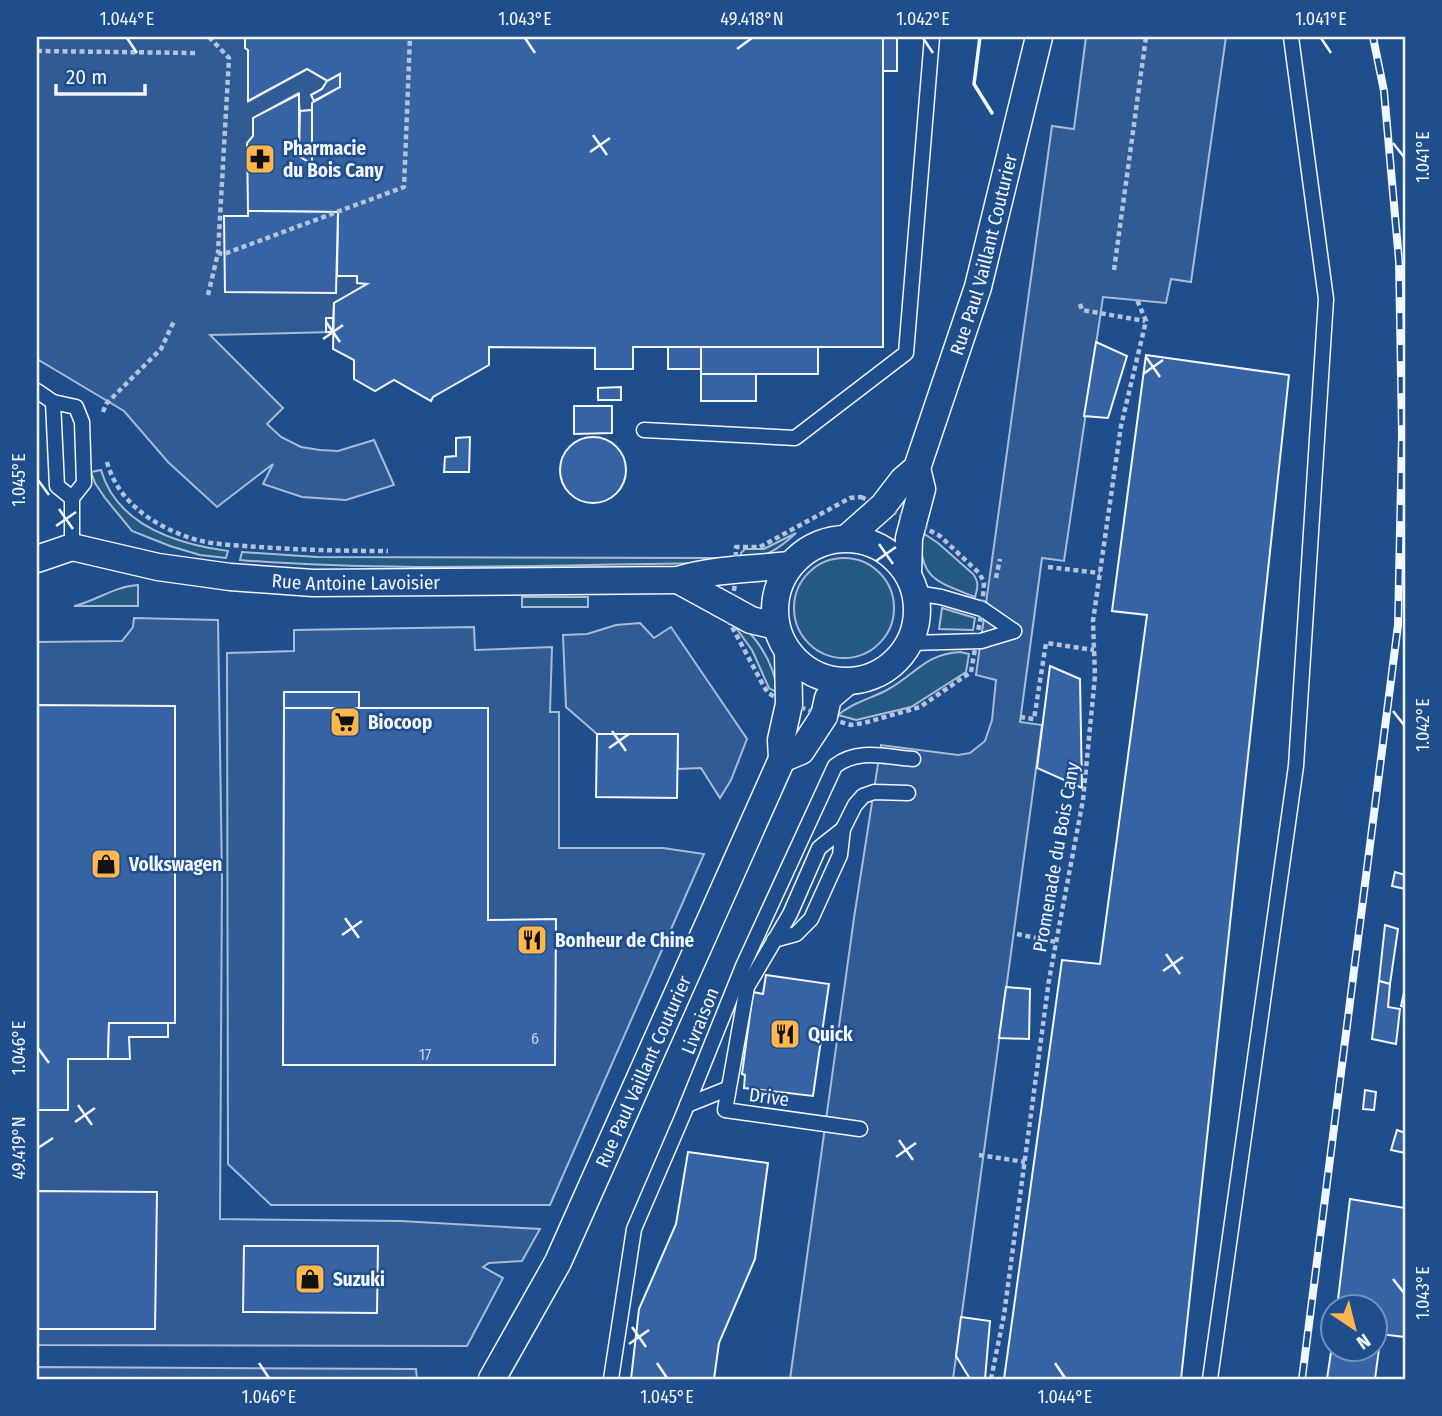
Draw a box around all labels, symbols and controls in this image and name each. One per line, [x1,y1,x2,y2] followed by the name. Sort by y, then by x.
[100,8,154,30] text: 1.044°E
[498,8,552,30] text: 1.043°E
[720,8,784,30] text: 49.418°N
[896,8,950,30] text: 1.042°E
[1295,8,1347,30] text: 1.041°E
[56,52,145,96] scale bar
[66,64,107,90] text: 20 m
[1412,131,1434,183] text: 1.041°E
[283,137,384,182] place label: Pharmacie du Bois Cany
[243,142,277,176] pharmacy icon: Pharmacie du Bois Cany
[944,151,1022,358] street label: Rue Paul Vaillant Couturier
[8,453,30,507] text: 1.045°E
[271,569,440,595] street label: Rue Antoine Lavoisier
[1412,698,1434,752] text: 1.042°E
[328,705,362,739] supermarket icon: Biocoop
[368,711,432,734] place label: Biocoop
[1028,760,1084,954] street label: Promenade du Bois Cany
[89,847,123,881] shop icon: Volkswagen
[128,853,222,876] place label: Volkswagen
[515,923,549,957] restaurant icon: Bonheur de Chine
[555,929,695,952] place label: Bonheur de Chine
[590,972,696,1171] street label: Rue Paul Vaillant Couturier
[676,984,724,1058] street label: Livraison
[768,1017,802,1051] restaurant icon: Quick
[8,1021,30,1075] text: 1.046°E
[808,1023,853,1046] place label: Quick
[531,1029,539,1048] house number: 6
[419,1045,432,1064] house number: 17
[747,1083,791,1111] street label: Drive
[8,1116,30,1180] text: 49.419°N
[293,1262,327,1296] shop icon: Suzuki
[1412,1266,1434,1320] text: 1.043°E
[333,1268,385,1291] place label: Suzuki
[1320,1294,1390,1364] north arrow
[1352,1329,1375,1354] text: N
[242,1386,296,1408] text: 1.046°E
[640,1386,694,1408] text: 1.045°E
[1038,1386,1092,1408] text: 1.044°E

